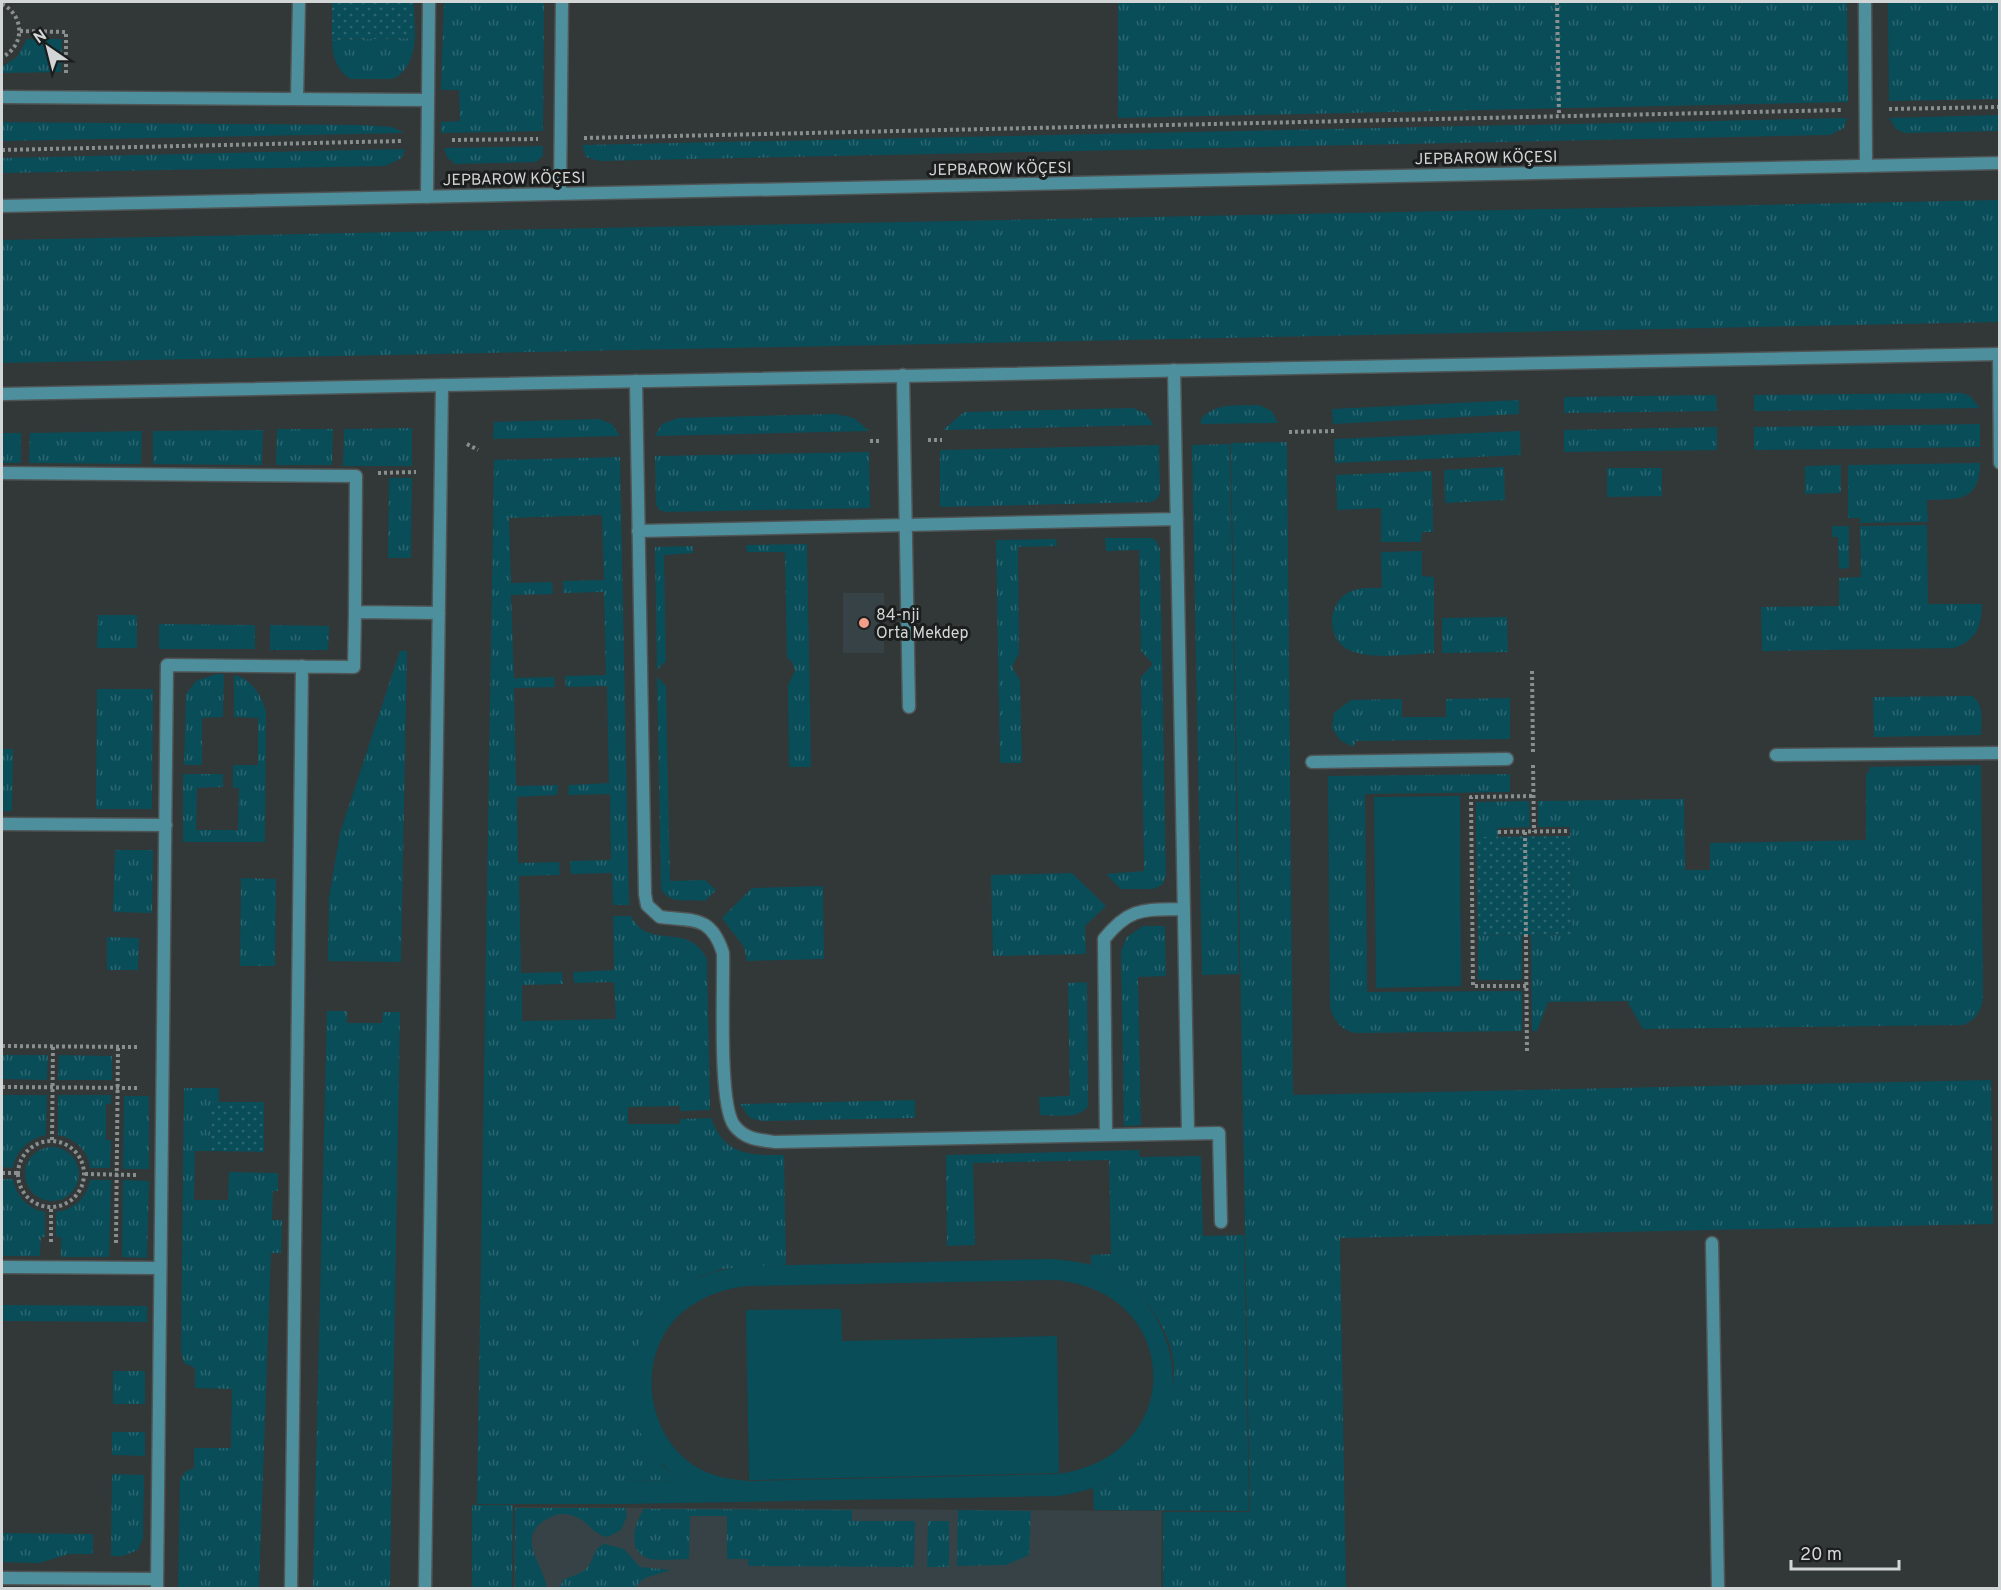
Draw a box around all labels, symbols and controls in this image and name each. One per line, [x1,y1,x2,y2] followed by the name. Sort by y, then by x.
[18,18,78,78] north arrow
[30,26,51,49] text: N
[1414,146,1558,170] street label: JEPBAROW KÖÇESI
[928,157,1072,181] street label: JEPBAROW KÖÇESI
[442,167,586,191] street label: JEPBAROW KÖÇESI
[876,606,969,644] place label: 84-nji Orta Mekdep
[857,616,871,630] marker: 84-nji Orta Mekdep
[1791,1533,1899,1571] scale bar
[1800,1544,1842,1567] text: 20 m

